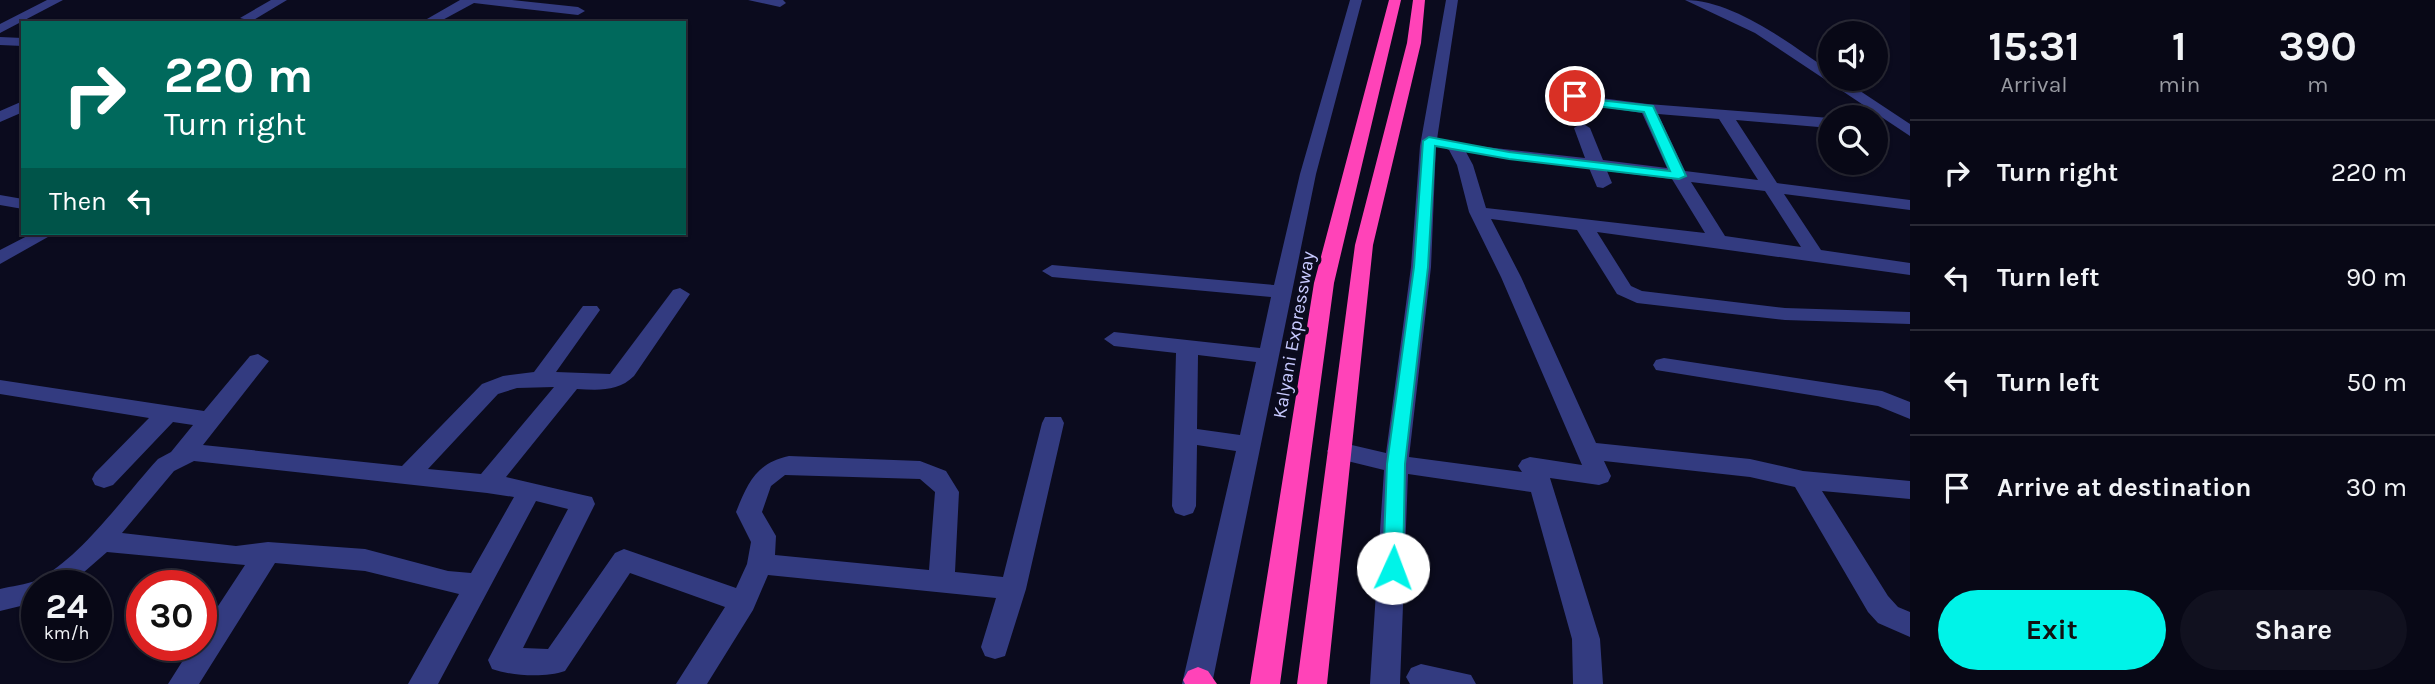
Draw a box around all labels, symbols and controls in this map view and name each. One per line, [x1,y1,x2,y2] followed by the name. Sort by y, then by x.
[1818,21,1888,175] map controls
[1818,21,1888,91] button: sound
[1988,21,2080,71] text: 15:31
[2172,21,2187,71] text: 1
[2279,21,2357,71] text: 390
[164,47,313,104] text: 220 m
[49,49,140,140] icon: right
[1545,66,1605,126] pin
[2000,71,2068,98] text: Arrival
[2158,71,2200,98] text: min
[2307,71,2328,98] text: m
[1556,77,1594,115] icon: arrive
[1818,105,1888,175] button: search
[164,106,306,143] text: Turn right
[1938,154,1976,192] icon: right
[1997,157,2118,188] text: Turn right
[2331,157,2407,188] text: 220 m
[121,182,159,220] icon: left
[49,186,107,217] text: Then
[1268,250,1320,420] street label: Kalyani Expressway
[1938,259,1976,297] icon: left
[1997,262,2099,293] text: Turn left
[2346,262,2407,293] text: 90 m
[1938,364,1976,402] icon: left
[1997,367,2099,398] text: Turn left
[2346,367,2407,398] text: 50 m
[1938,469,1976,507] icon: arrive
[1997,472,2251,503] text: Arrive at destination
[2346,472,2407,503] text: 30 m
[1356,531,1430,605] position arrow
[126,570,217,661] speed limit sign: 30
[46,586,88,627] text: 24
[1938,590,2166,670] button: Exit
[2180,590,2407,670] button: Share
[44,622,89,644] text: km/h

